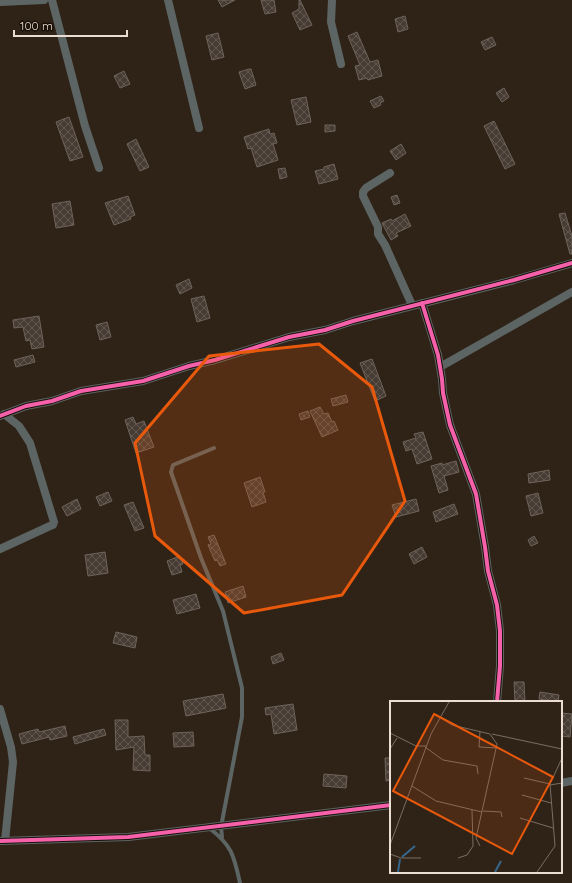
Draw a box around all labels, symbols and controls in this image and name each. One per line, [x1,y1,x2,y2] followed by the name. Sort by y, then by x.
[14,12,127,38] scale bar
[20,18,53,33] text: 100 m
[390,701,562,873] inset map

